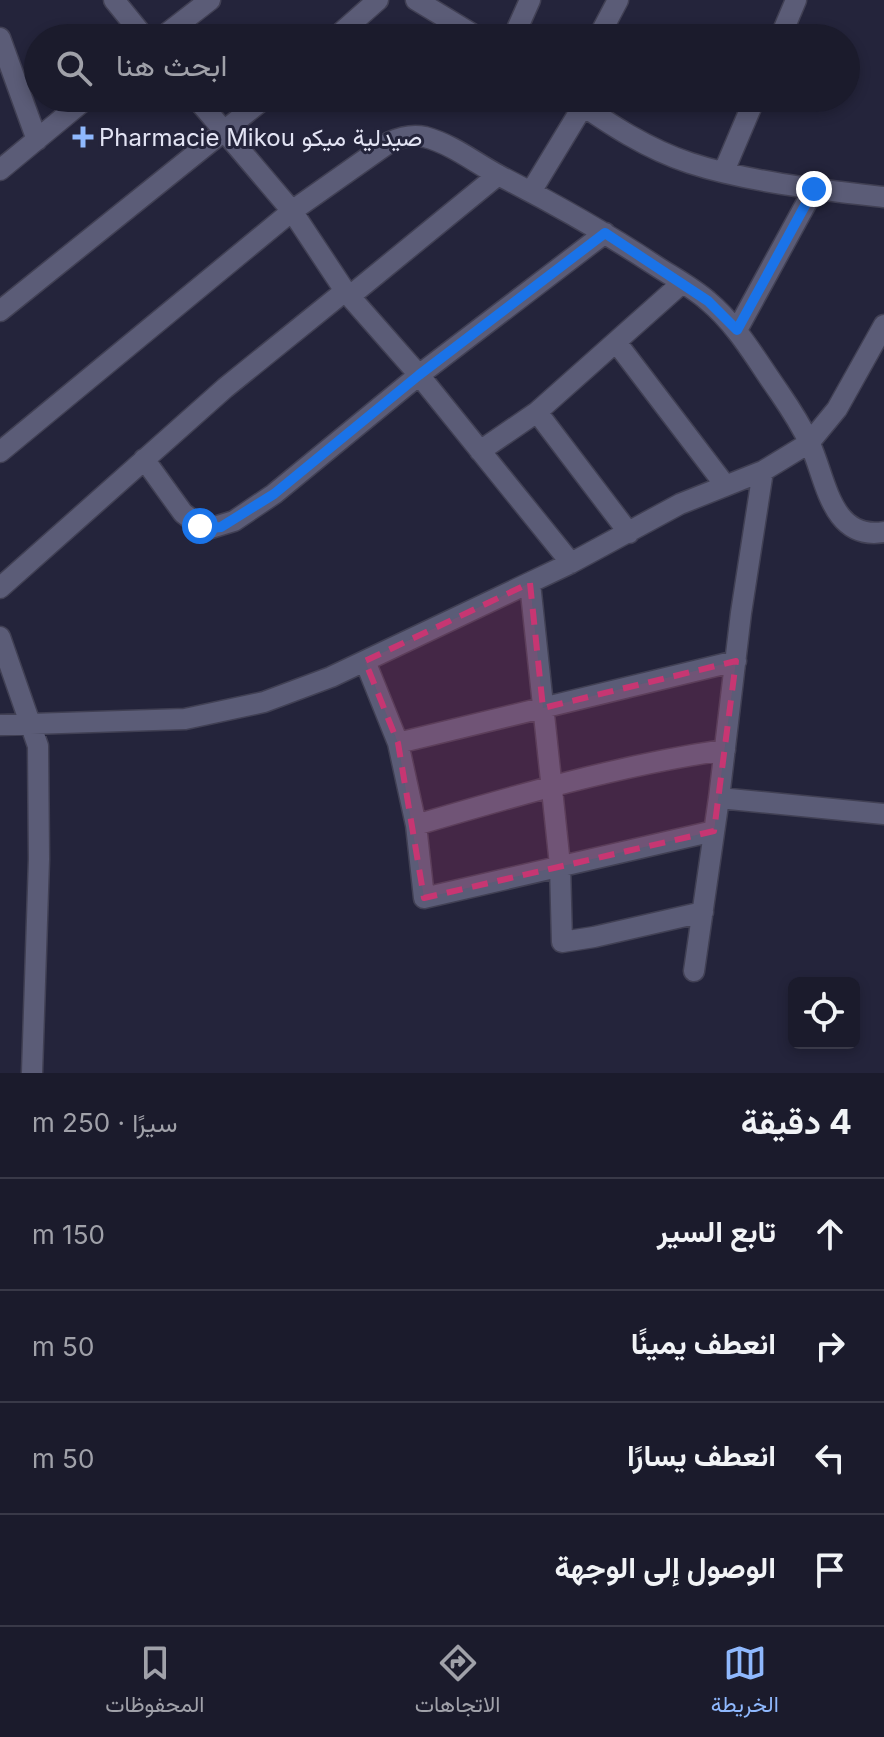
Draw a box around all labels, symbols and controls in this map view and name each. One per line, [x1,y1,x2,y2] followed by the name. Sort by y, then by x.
[24,24,860,112] search box
[52,46,96,90] icon: search
[116,47,227,83] text: ابحث هنا
[99,123,422,153] place label: Pharmacie Mikou صيدلية ميكو
[74,128,92,146] marker: Pharmacie Mikou صيدلية ميكو
[796,171,832,207] route end
[182,508,218,544] route start
[788,977,860,1049] map controls
[788,977,860,1049] button: locate
[741,1101,852,1142] text: 4 دقيقة
[32,1107,177,1138] text: سيرًا · 250 m
[808,1212,852,1256] icon: ahead
[657,1213,776,1249] text: تابع السير
[32,1219,105,1250] text: 150 m
[808,1324,852,1368] icon: right
[631,1325,776,1361] text: انعطف يمينًا
[32,1331,94,1362] text: 50 m
[808,1436,852,1480] icon: left
[627,1437,776,1473] text: انعطف يسارًا
[32,1443,94,1474] text: 50 m
[808,1548,852,1592] icon: arrive
[554,1549,776,1585] text: الوصول إلى الوجهة
[105,1641,204,1724] tab: المحفوظات
[415,1641,500,1724] tab: الاتجاهات
[711,1641,779,1724] tab: الخريطة

